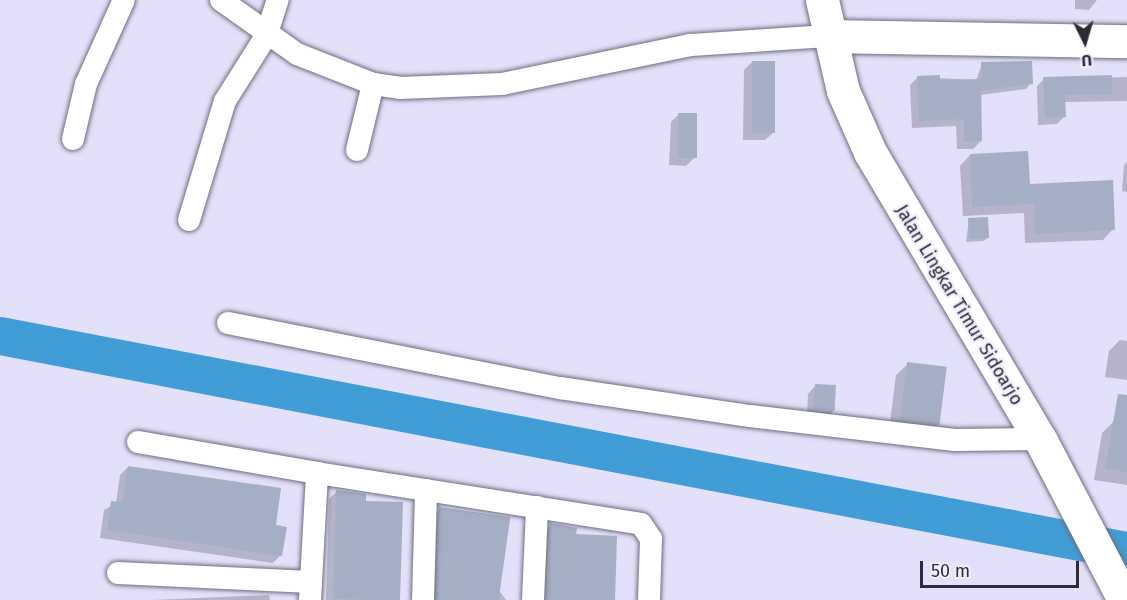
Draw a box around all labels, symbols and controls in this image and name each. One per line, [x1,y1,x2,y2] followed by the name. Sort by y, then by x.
[1055,12,1115,72] north arrow
[1081,51,1093,70] text: U
[891,201,1027,409] street label: Jalan Lingkar Timur Sidoarjo
[923,549,1082,587] scale bar
[931,560,970,582] text: 50 m

